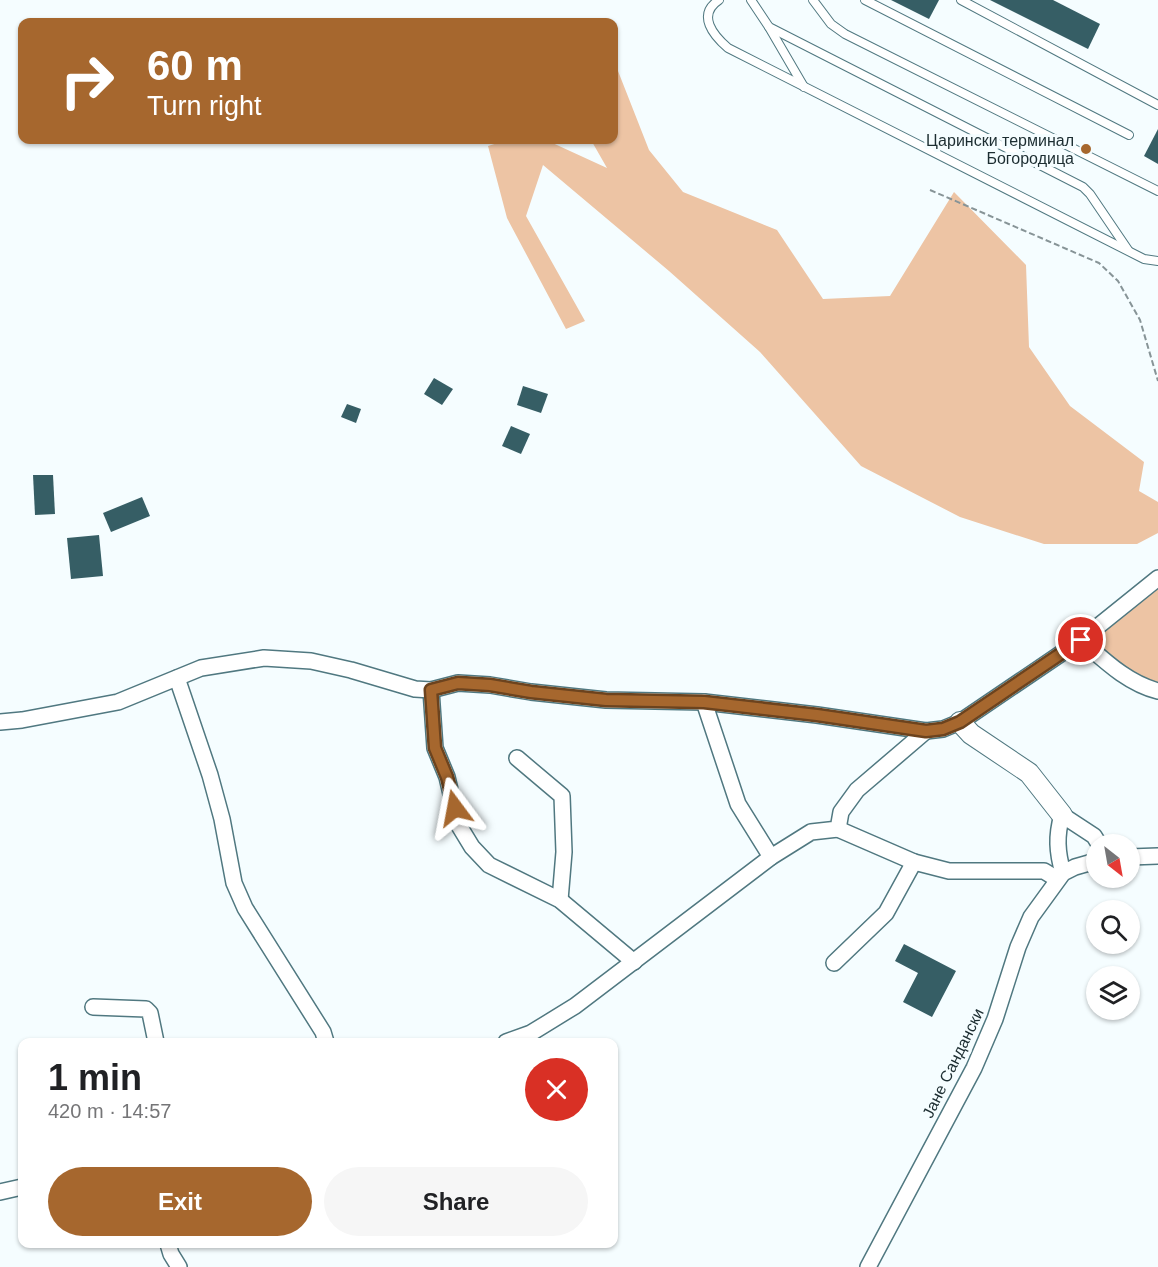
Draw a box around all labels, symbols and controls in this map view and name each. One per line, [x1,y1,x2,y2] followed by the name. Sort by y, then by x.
[48,42,126,120] icon: right
[147,42,243,89] text: 60 m
[147,91,262,121] text: Turn right
[926,132,1074,167] place label: Царински терминал Богородица
[1079,142,1093,156] marker: Царински терминал Богородица
[1055,614,1106,665] pin
[1064,623,1097,656] icon: arrive
[423,776,487,840] position arrow
[1086,834,1140,888] north arrow
[1086,834,1140,1020] map controls
[1086,900,1140,954] button: search
[1086,966,1140,1020] button: layers
[919,1006,987,1120] street label: Јане Сандански
[48,1057,142,1098] text: 1 min
[525,1058,588,1121] button: close
[48,1100,171,1122] text: 420 m · 14:57
[48,1167,312,1236] button: Exit
[324,1167,588,1236] button: Share

